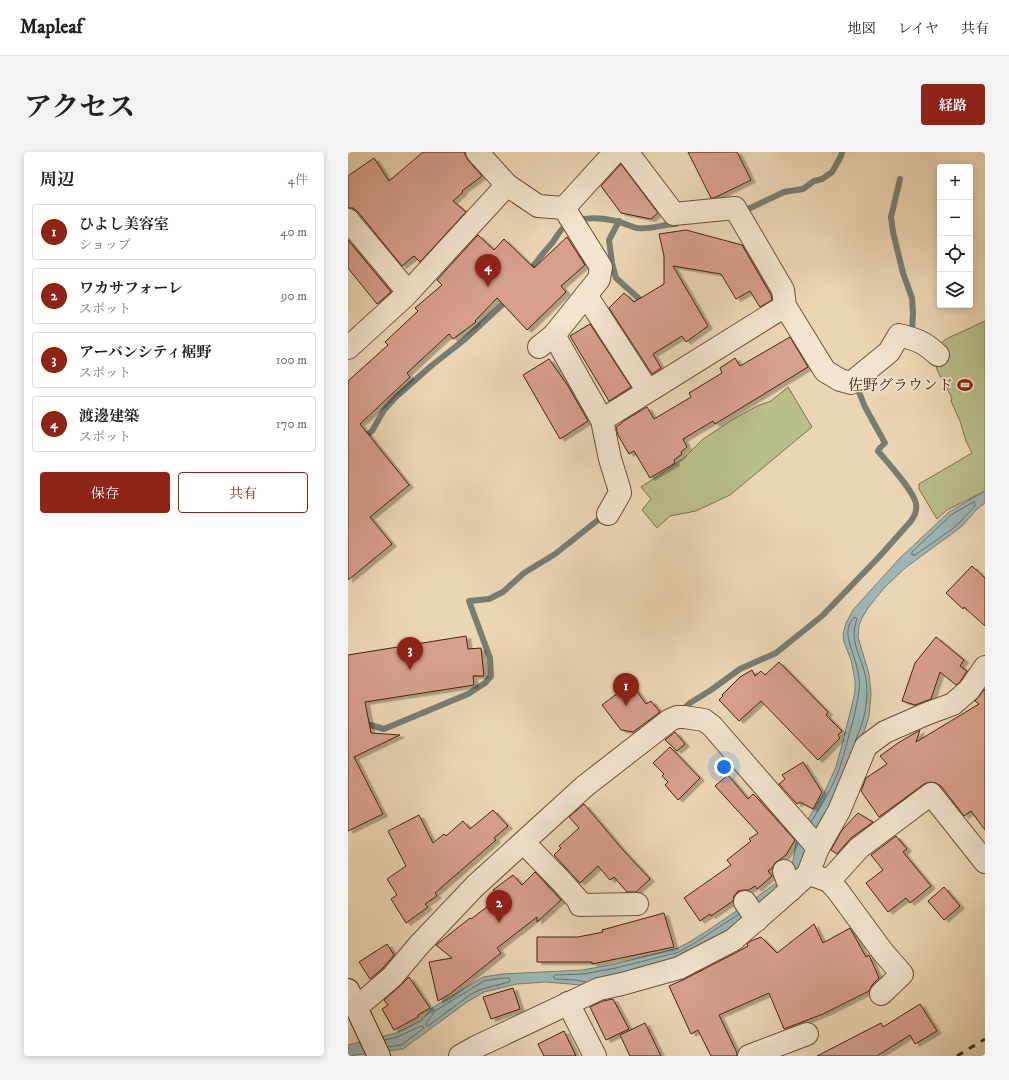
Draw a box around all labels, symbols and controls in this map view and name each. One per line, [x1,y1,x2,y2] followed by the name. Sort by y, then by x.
[20,16,83,39] text: Mapleaf
[848,20,876,38] text: 地図
[898,20,939,38] text: レイヤ
[961,20,989,38] text: 共有
[921,84,985,125] button: 経路
[24,90,135,125] text: アクセス
[937,164,973,308] map controls
[937,164,973,200] button: +
[40,169,74,191] text: 周辺
[288,172,308,188] text: 4件
[937,200,973,236] button: −
[79,215,169,234] text: ひよし美容室
[52,224,56,240] text: 1
[280,224,307,240] text: 40 m
[937,236,973,272] button: locate
[79,237,131,253] text: ショップ
[475,254,501,287] pin: 4
[937,272,973,308] button: layers
[79,279,183,298] text: ワカサフォーレ
[51,288,57,304] text: 2
[281,288,307,304] text: 90 m
[79,301,131,317] text: スポット
[79,343,211,362] text: アーバンシティ裾野
[52,352,56,368] text: 3
[276,352,307,368] text: 100 m
[79,365,131,381] text: スポット
[848,376,953,395] place label: 佐野グラウンド
[956,376,974,394] sports icon: 佐野グラウンド
[79,407,139,426] text: 渡邊建築
[50,416,58,432] text: 4
[276,416,307,432] text: 170 m
[79,429,131,445] text: スポット
[40,472,170,513] button: 保存
[178,472,308,513] button: 共有
[397,637,423,670] pin: 3
[613,673,639,706] pin: 1
[714,757,734,777] your location
[486,890,512,923] pin: 2

